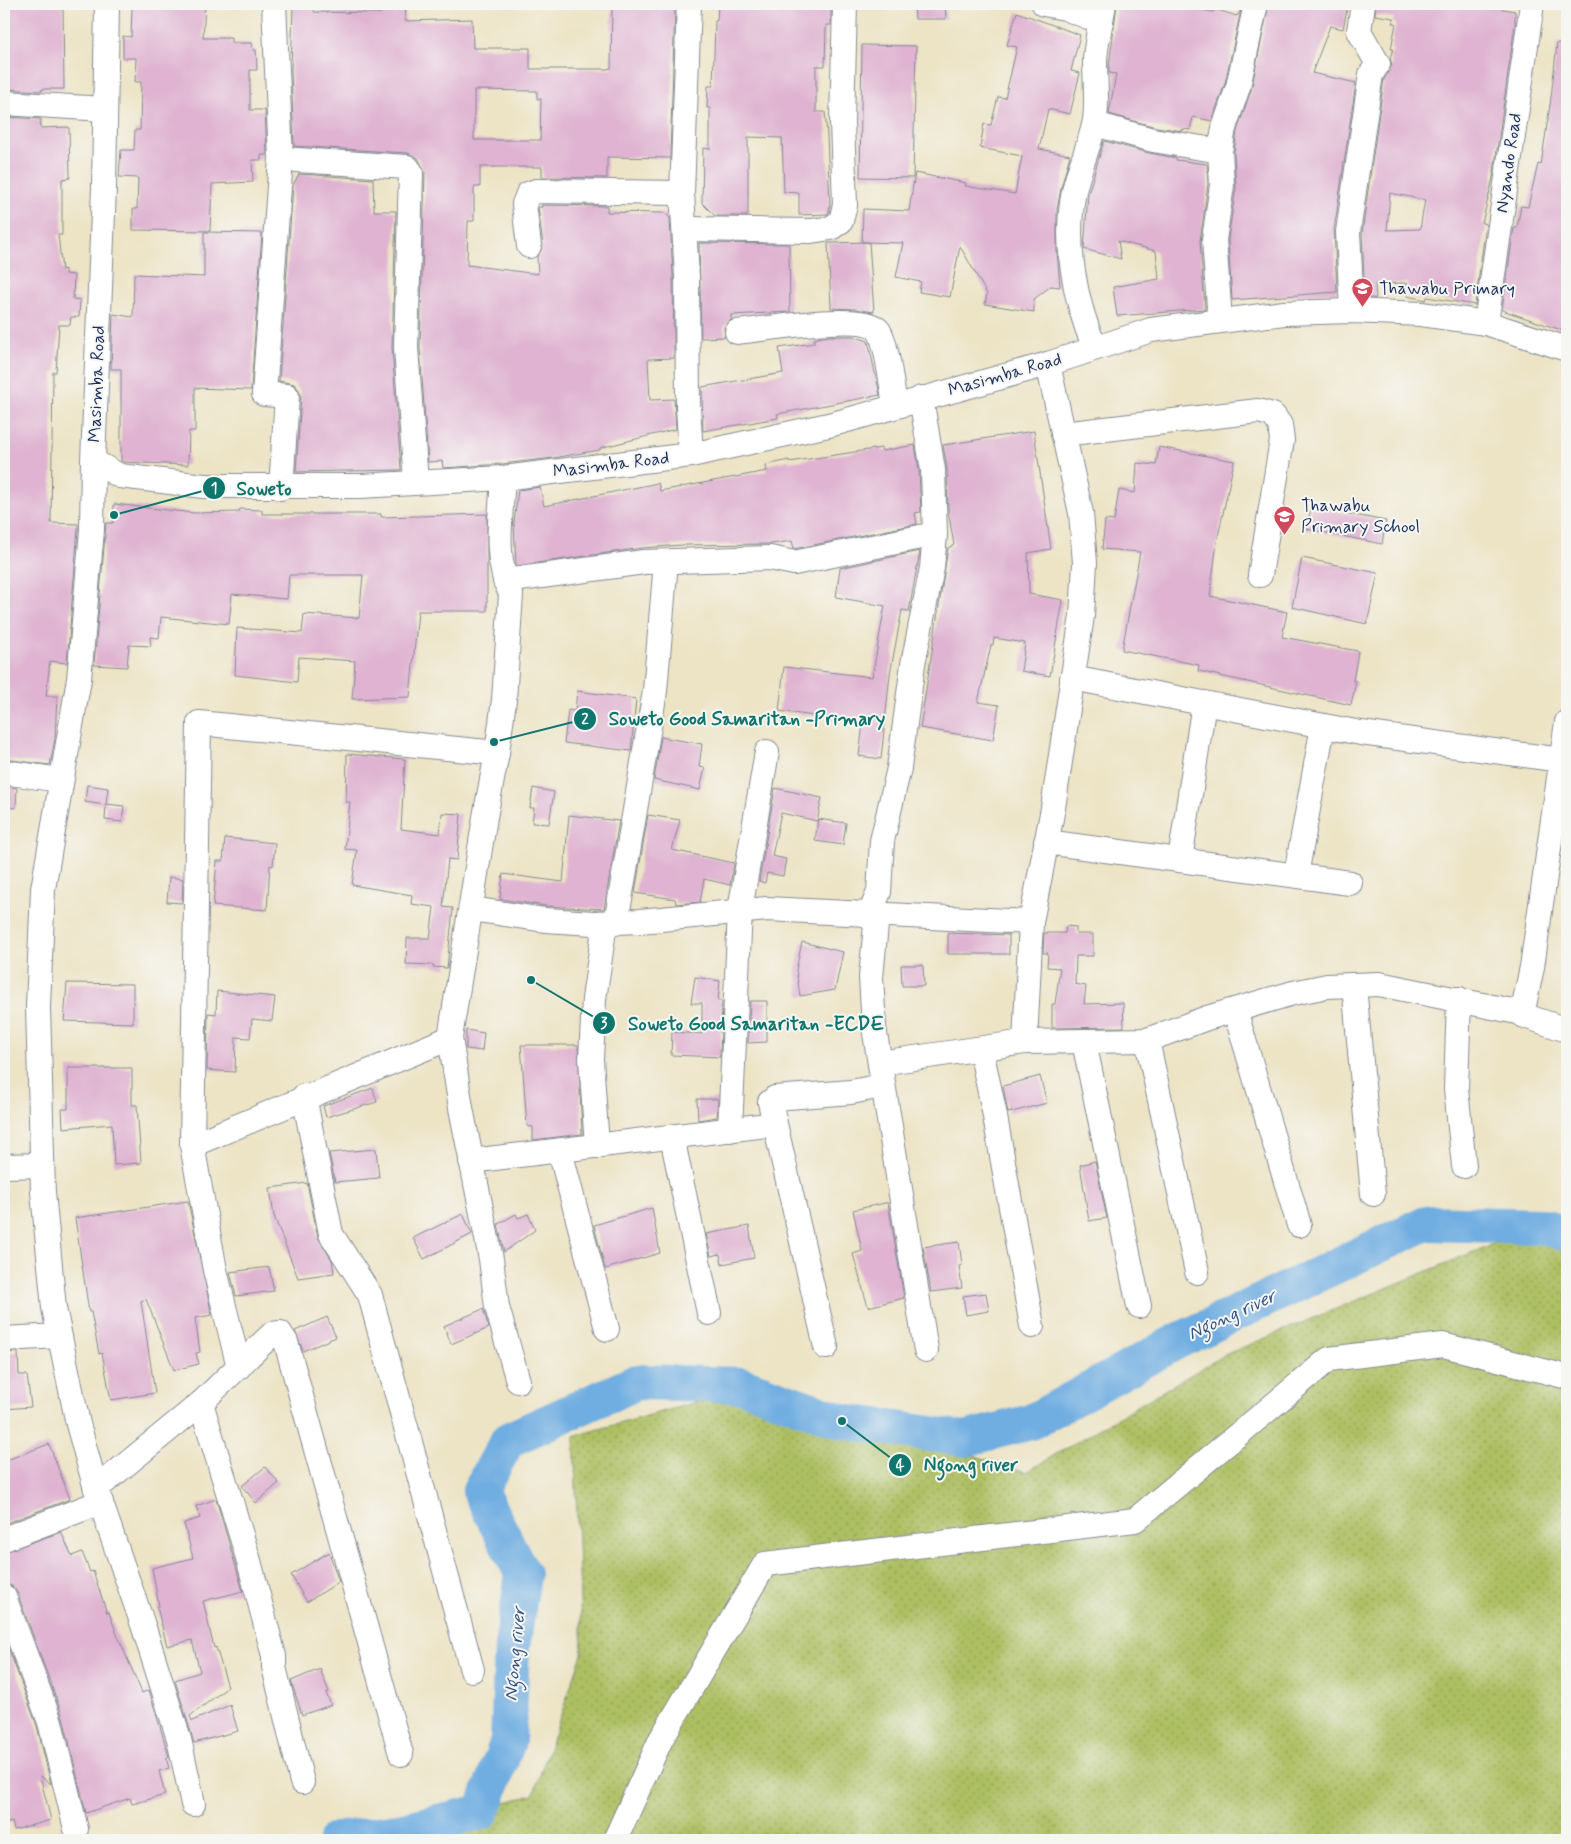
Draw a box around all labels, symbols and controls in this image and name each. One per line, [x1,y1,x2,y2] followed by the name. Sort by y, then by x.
[1490,111,1528,215] street label: Nyando Road
[1351,277,1375,308] school or university icon: Thawabu Primary
[1379,277,1515,301] place label: Thawabu Primary
[83,325,111,443] street label: Masimba Road
[945,347,1065,403] street label: Masimba Road
[551,446,671,484] street label: Masimba Road
[202,471,302,505] callout: Soweto
[237,477,291,502] text: Soweto
[211,479,217,499] text: 1
[1301,494,1420,539] place label: Thawabu Primary School
[1273,504,1297,535] school or university icon: Thawabu Primary School
[573,702,897,736] callout: Soweto Good Samaritan -Primary
[609,707,886,732] text: Soweto Good Samaritan -Primary
[581,710,589,730] text: 2
[591,1006,895,1040] callout: Soweto Good Samaritan -ECDE
[628,1012,884,1037] text: Soweto Good Samaritan -ECDE
[601,1014,608,1034] text: 3
[1184,1283,1283,1348] water label: Ngong river
[888,1448,1029,1482] callout: Ngong river
[924,1453,1018,1481] text: Ngong river
[896,1456,905,1476] text: 4
[498,1604,534,1702] water label: Ngong river

